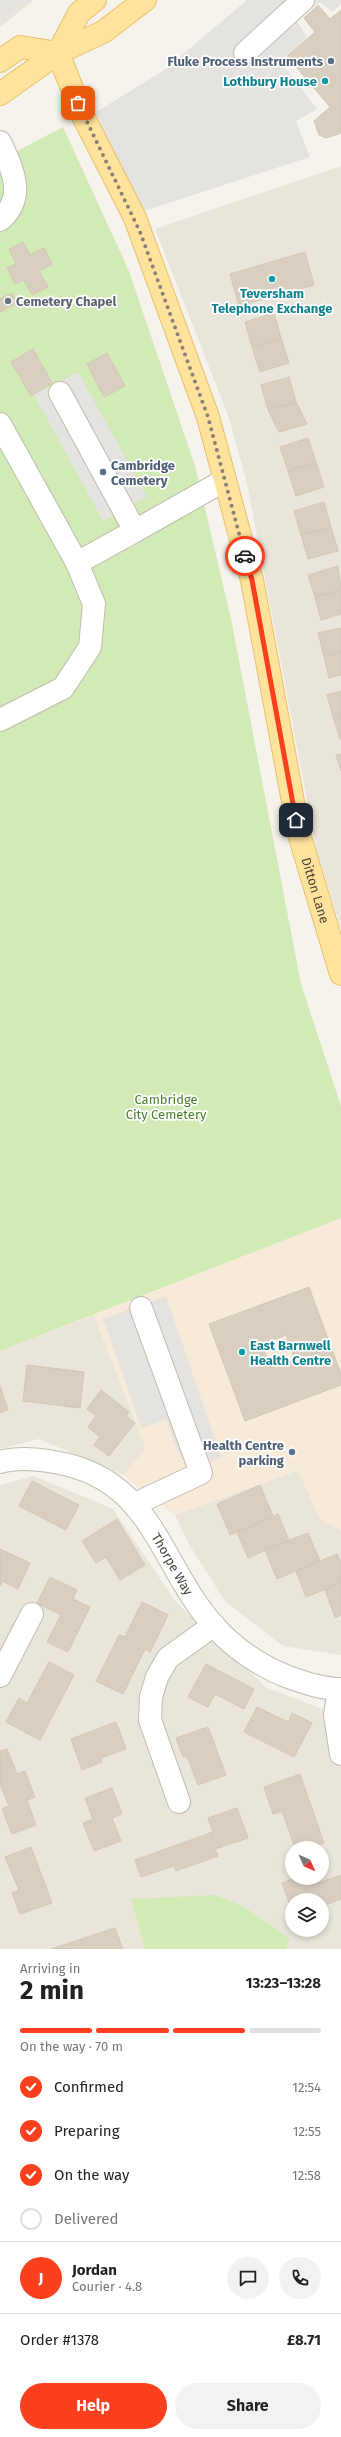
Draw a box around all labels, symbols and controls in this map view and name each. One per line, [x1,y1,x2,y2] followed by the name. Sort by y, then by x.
[167,54,324,69] place label: Fluke Process Instruments
[326,56,336,66] marker: Fluke Process Instruments
[223,74,317,89] place label: Lothbury House
[320,76,330,86] marker: Lothbury House
[61,86,95,120] pin
[67,92,89,114] icon: bag
[267,274,277,284] marker: Teversham Telephone Exchange
[212,286,332,316] place label: Teversham Telephone Exchange
[16,294,116,309] place label: Cemetery Chapel
[3,296,13,306] marker: Cemetery Chapel
[111,458,175,488] place label: Cambridge Cemetery
[98,467,108,477] marker: Cambridge Cemetery
[225,536,265,576] courier
[234,545,256,567] icon: car
[279,803,313,837] pin
[285,809,307,831] icon: home
[299,855,333,925] street label: Ditton Lane
[126,1092,207,1122] park label: Cambridge City Cemetery
[250,1338,331,1368] place label: East Barnwell Health Centre
[237,1347,247,1357] marker: East Barnwell Health Centre
[203,1438,285,1468] place label: Health Centre parking
[287,1447,297,1457] marker: Health Centre parking
[149,1530,197,1598] street label: Thorpe Way
[285,1841,329,1885] north arrow
[285,1841,329,1937] map controls
[285,1893,329,1937] button: layers
[20,1961,80,1976] text: Arriving in
[246,1974,321,1992] text: 13:23–13:28
[20,1975,84,2006] text: 2 min
[20,2039,123,2054] text: On the way · 70 m
[20,2076,42,2098] icon: check
[54,2078,124,2096] text: Confirmed
[292,2080,321,2095] text: 12:54
[20,2120,42,2142] icon: check
[54,2122,119,2140] text: Preparing
[293,2124,321,2139] text: 12:55
[20,2164,42,2186] icon: check
[54,2166,129,2184] text: On the way
[292,2168,321,2183] text: 12:58
[54,2210,118,2228] text: Delivered
[227,2257,269,2299] button: chat
[279,2257,321,2299] button: phone
[72,2261,117,2279] text: Jordan
[39,2269,43,2287] text: J
[72,2279,142,2294] text: Courier · 4.8
[20,2331,99,2349] text: Order #1378
[287,2331,321,2349] text: £8.71
[20,2383,167,2429] button: Help
[175,2383,321,2429] button: Share

